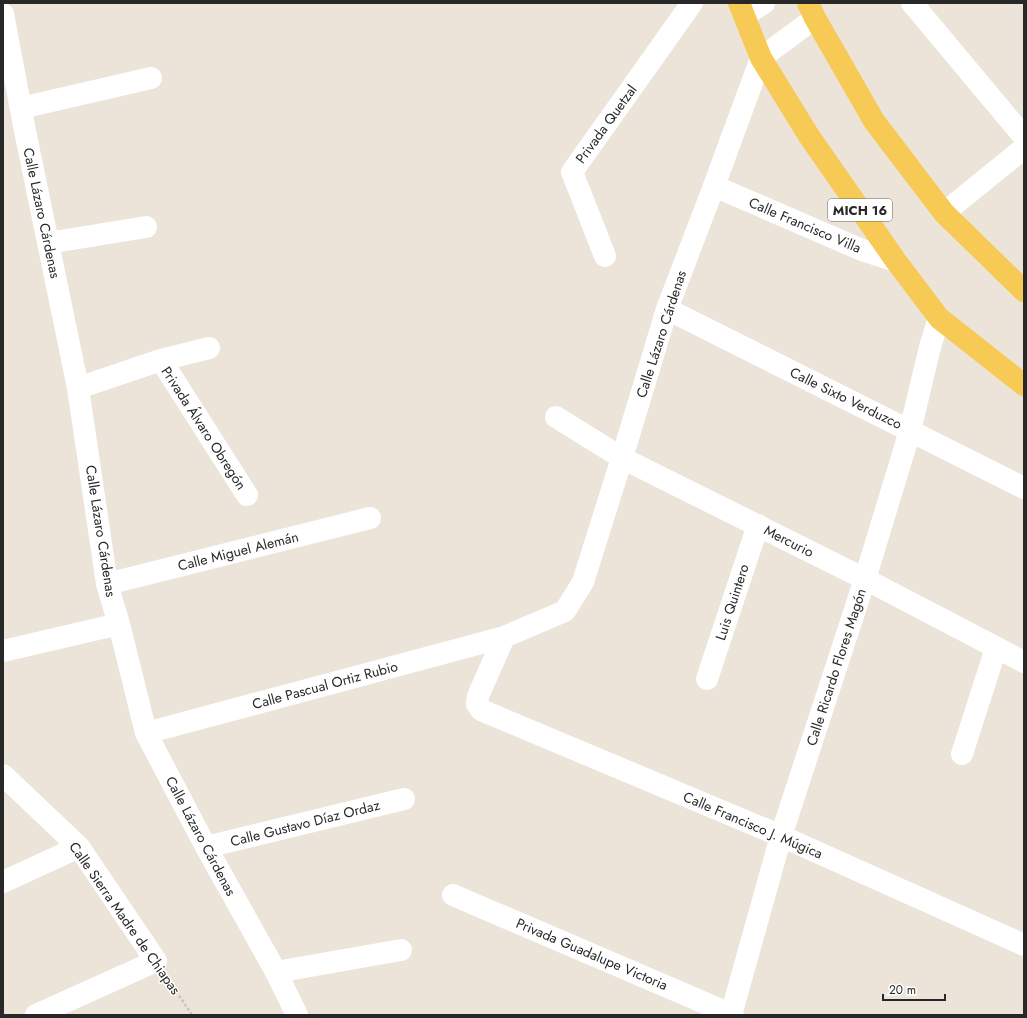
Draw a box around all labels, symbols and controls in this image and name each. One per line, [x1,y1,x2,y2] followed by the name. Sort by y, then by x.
[571,80,641,168] street label: Privada Quetzal
[18,146,66,280] street label: Calle Lázaro Cárdenas
[746,192,864,258] street label: Calle Francisco Villa
[828,199,892,221] road number: MICH 16
[631,267,691,400] street label: Calle Lázaro Cárdenas
[157,362,251,494] street label: Privada Álvaro Obregón
[787,362,906,434] street label: Calle Sixto Verduzco
[81,464,121,599] street label: Calle Lázaro Cárdenas
[761,520,818,562] street label: Mercurio
[175,526,301,576] street label: Calle Miguel Alemán
[710,561,754,643] street label: Luis Quintero
[801,586,871,748] street label: Calle Ricardo Flores Magón
[250,656,400,714] street label: Calle Pascual Ortiz Rubio
[161,773,241,900] street label: Calle Lázaro Cárdenas
[680,787,826,863] street label: Calle Francisco J. Múgica
[228,795,382,851] street label: Calle Gustavo Díaz Ordaz
[65,838,186,999] street label: Calle Sierra Madre de Chiapas
[513,913,671,995] street label: Privada Guadalupe Victoria
[883,976,945,1002] scale bar
[889,981,916,999] text: 20 m

